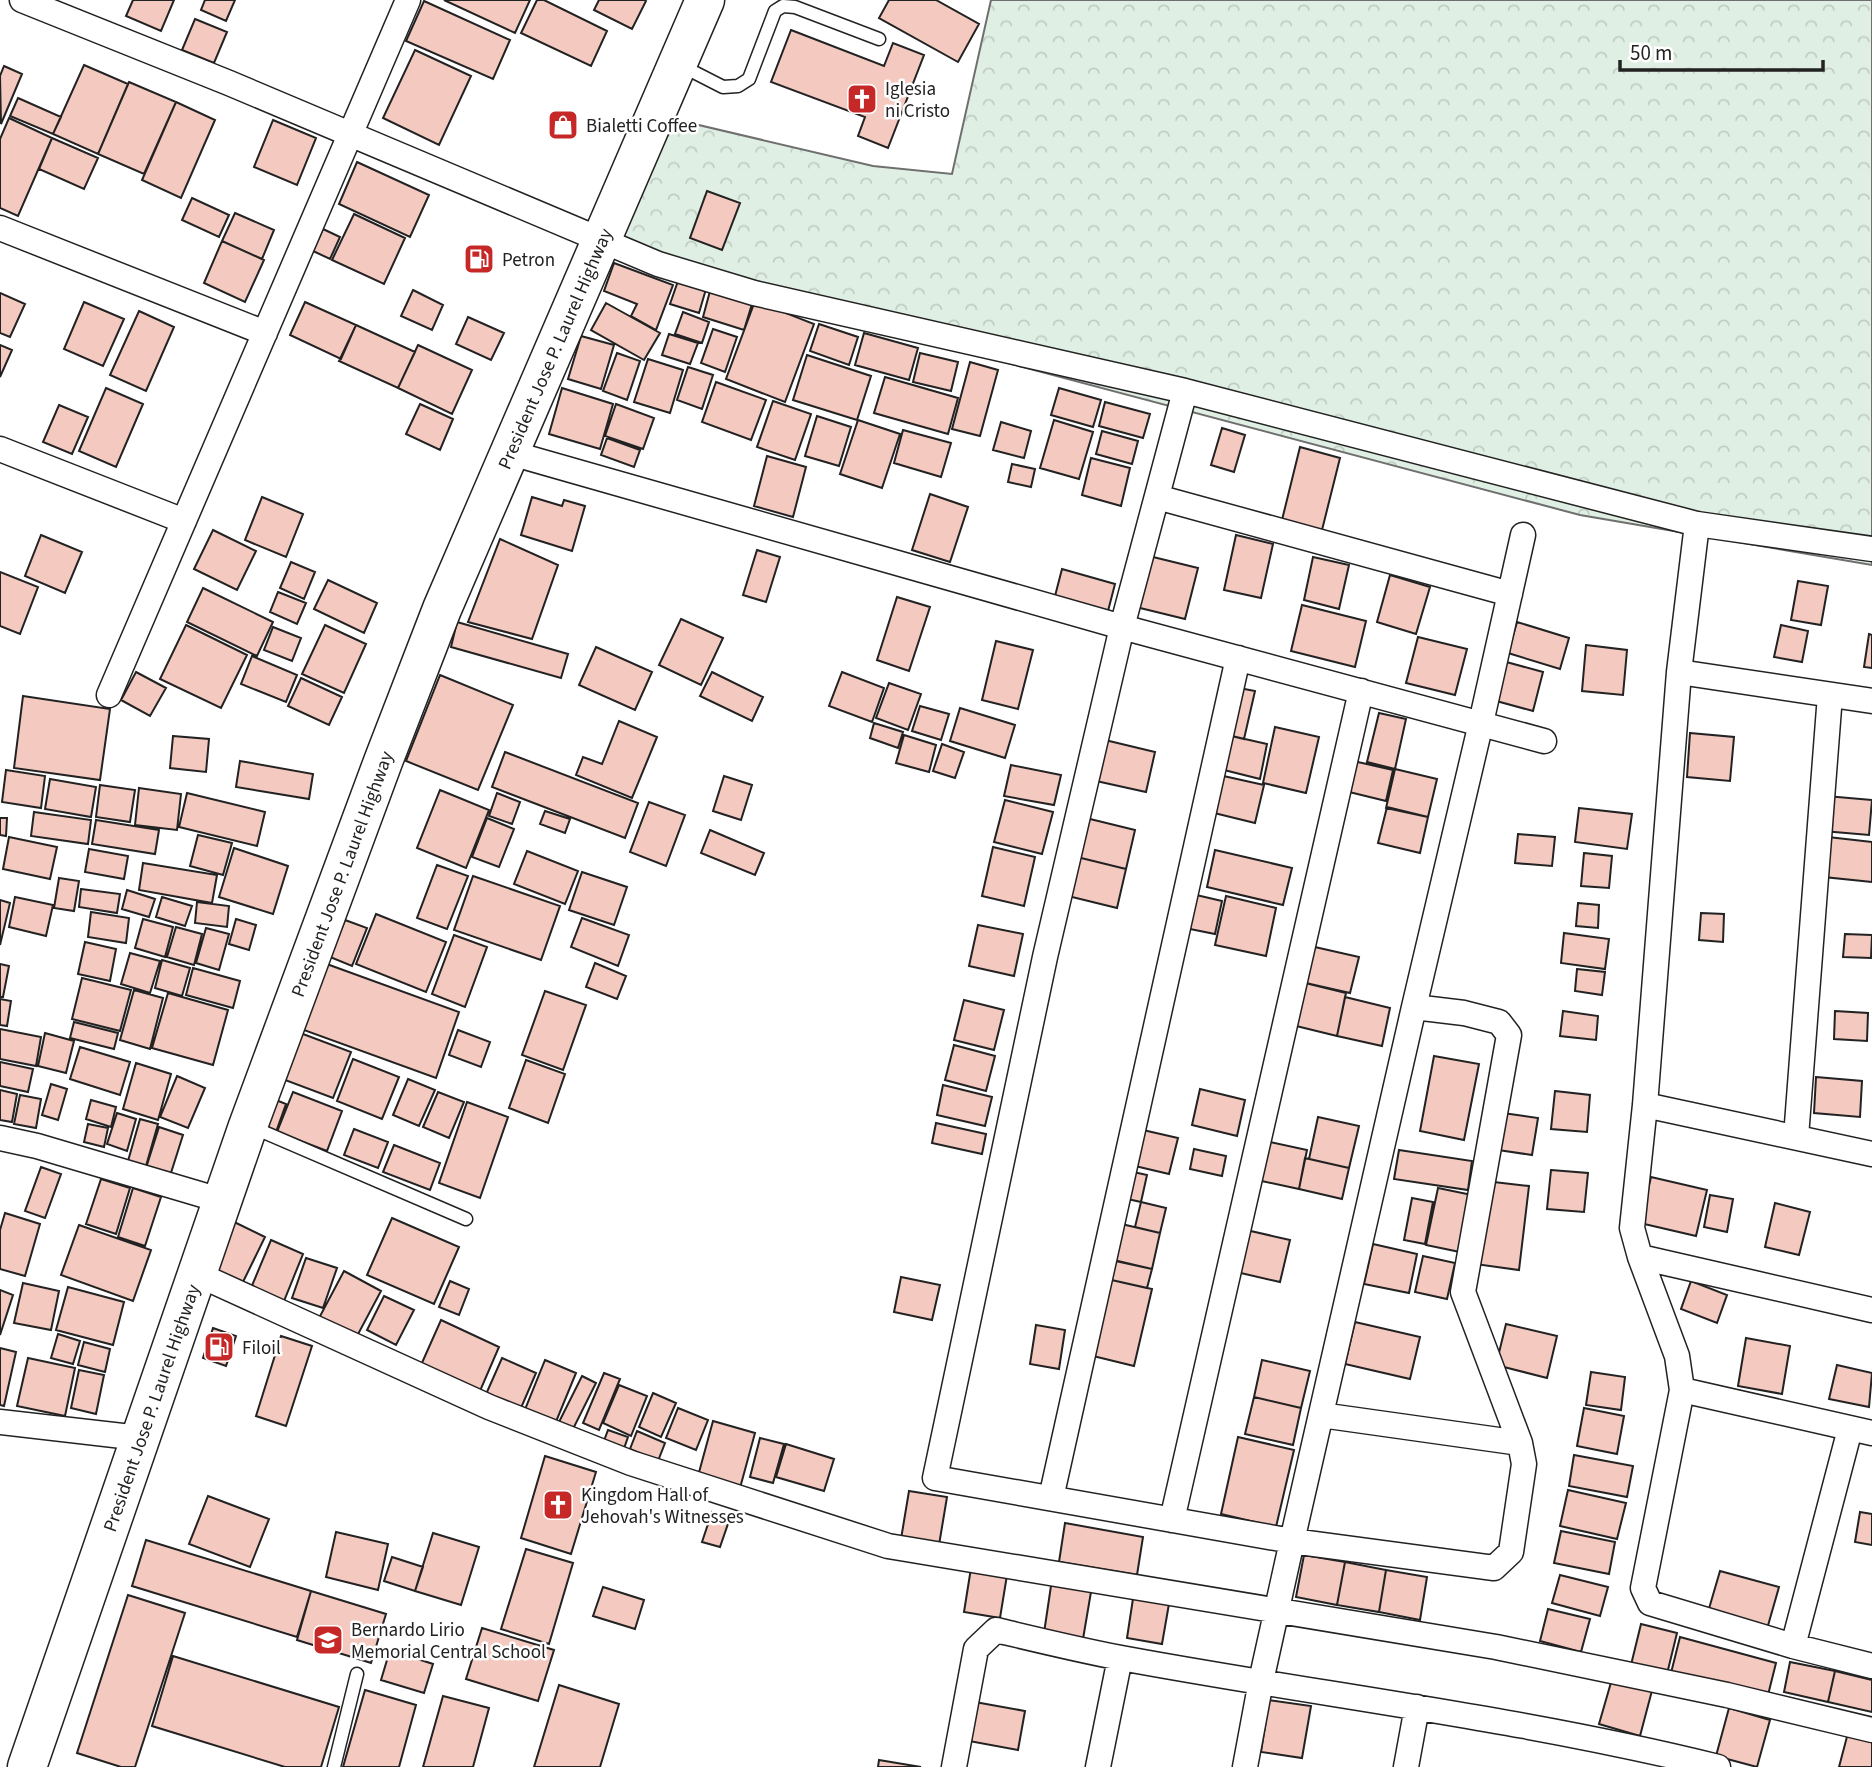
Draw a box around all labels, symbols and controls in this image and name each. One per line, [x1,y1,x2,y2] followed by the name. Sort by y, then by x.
[1620,28,1823,72] scale bar
[1630,38,1672,68] text: 50 m
[885,76,950,125] place label: Iglesia ni Cristo
[845,82,879,116] church icon: Iglesia ni Cristo
[546,108,580,142] shop icon: Bialetti Coffee
[586,113,697,140] place label: Bialetti Coffee
[492,224,620,474] street label: President Jose P. Laurel Highway
[462,242,496,276] fuel station icon: Petron
[502,247,555,274] place label: Petron
[285,747,401,1001] street label: President Jose P. Laurel Highway
[97,1281,207,1536] street label: President Jose P. Laurel Highway
[202,1330,236,1364] fuel station icon: Filoil
[242,1335,281,1362] place label: Filoil
[581,1482,744,1531] place label: Kingdom Hall of Jehovah's Witnesses
[541,1488,575,1522] church icon: Kingdom Hall of Jehovah's Witnesses
[351,1617,546,1666] place label: Bernardo Lirio Memorial Central School
[311,1623,345,1657] school or university icon: Bernardo Lirio Memorial Central School

